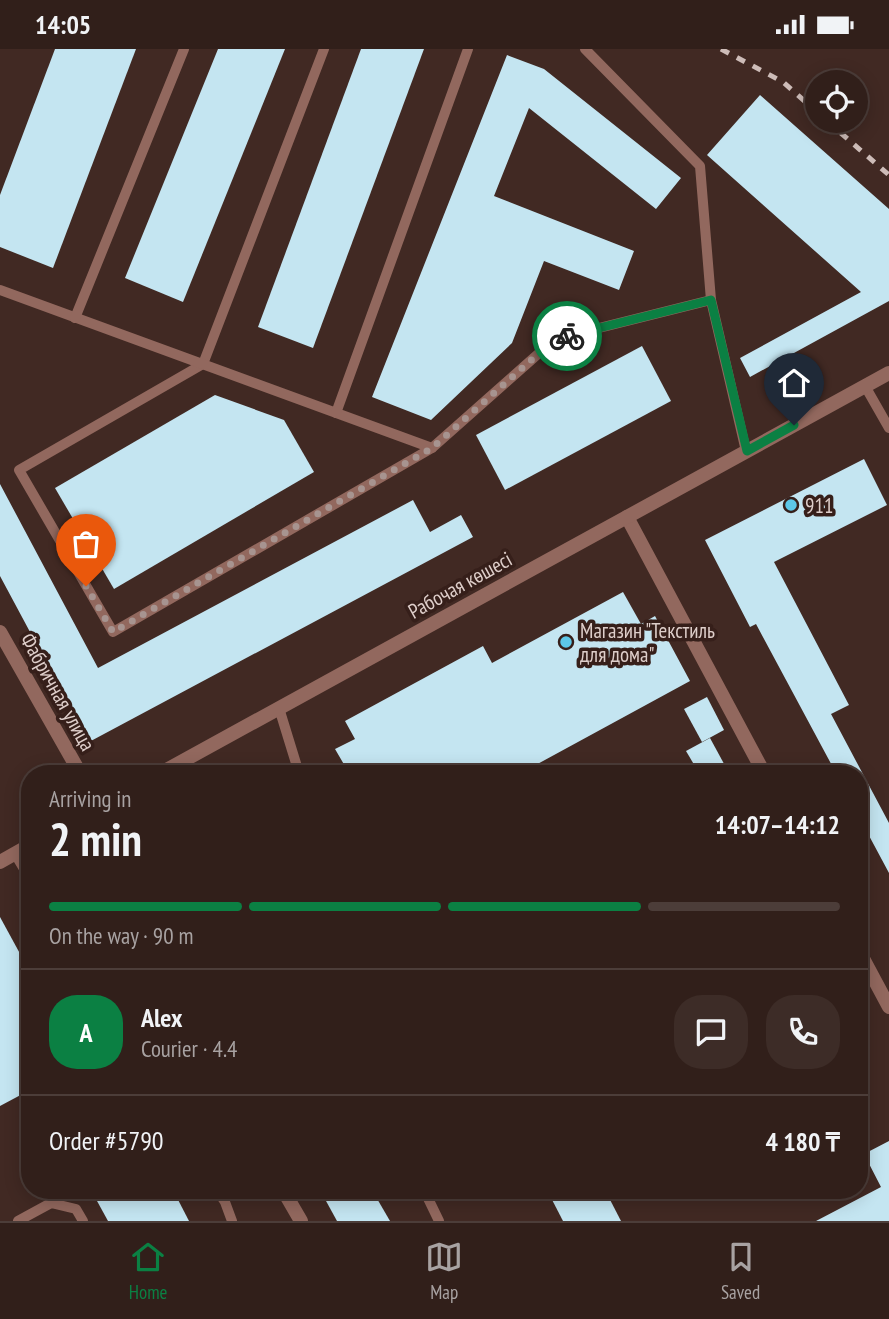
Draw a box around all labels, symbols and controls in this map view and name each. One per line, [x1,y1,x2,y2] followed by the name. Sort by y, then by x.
[35,8,91,41] text: 14:05
[805,70,868,133] map controls
[805,70,868,133] button: locate
[532,301,602,371] courier
[548,317,586,355] icon: bike
[764,353,824,425] pin
[775,364,813,402] icon: home
[805,492,833,519] place label: 911
[783,497,799,513] marker: 911
[56,514,116,586] pin
[67,525,105,563] icon: bag
[403,545,517,625] street label: Рабочая көшесі
[580,617,715,668] place label: Магазин "Текстиль для дома"
[15,628,101,756] street label: Фабричная улица
[558,634,574,650] marker: Магазин "Текстиль для дома"
[49,784,131,813] text: Arriving in
[715,808,840,841] text: 14:07–14:12
[49,809,142,869] text: 2 min
[49,921,193,950] text: On the way · 90 m
[674,995,748,1069] button: chat
[766,995,840,1069] button: phone
[141,1001,182,1034] text: Alex
[79,1016,93,1049] text: A
[141,1034,237,1063] text: Courier · 4.4
[49,1124,164,1157] text: Order #5790
[765,1125,840,1158] text: 4 180 ₸
[129,1238,167,1304] tab: Home
[425,1238,463,1304] tab: Map
[721,1238,760,1304] tab: Saved

